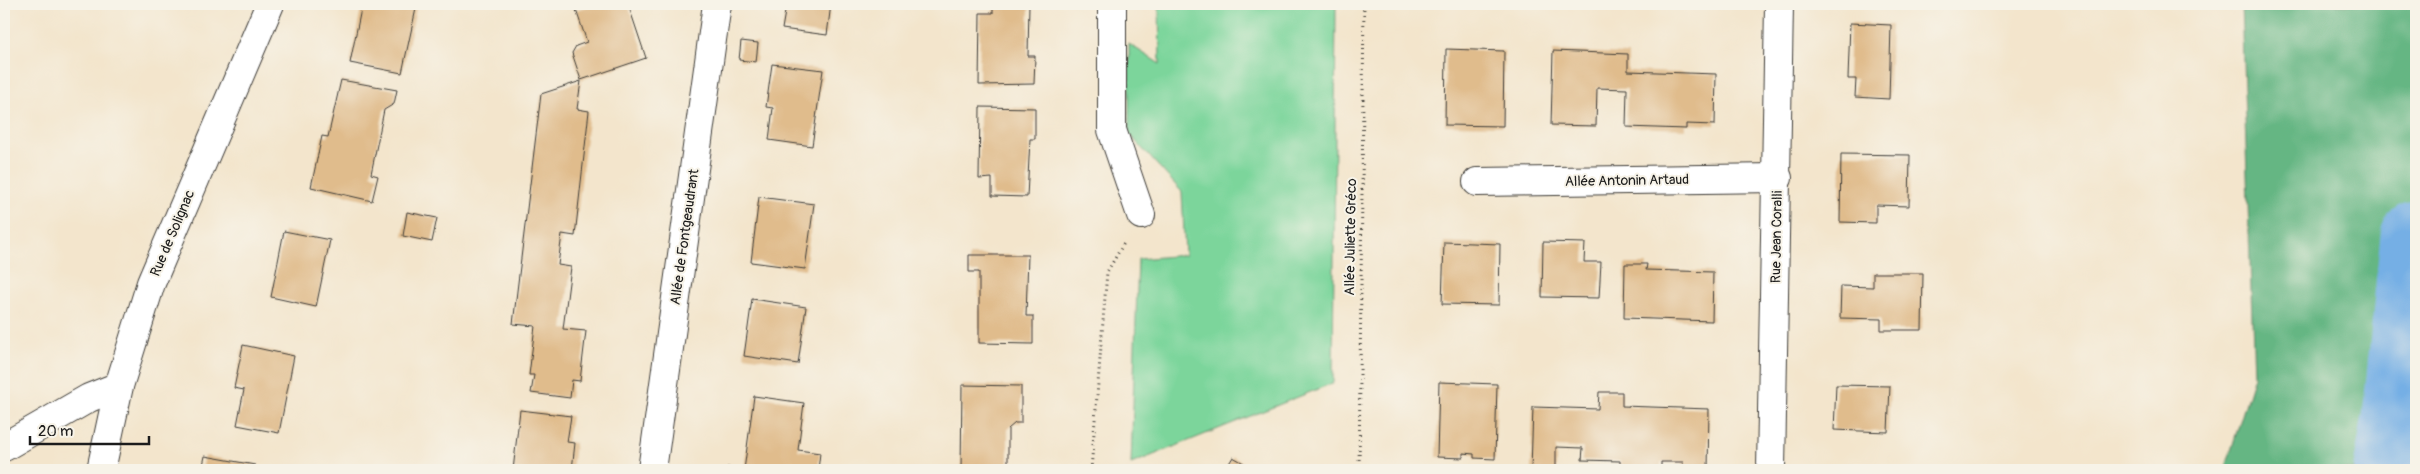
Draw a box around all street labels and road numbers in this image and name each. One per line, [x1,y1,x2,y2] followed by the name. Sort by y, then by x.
[667,168,703,306] street label: Allée de Fontgeaudrant
[1565,171,1689,190] street label: Allée Antonin Artaud
[1341,178,1360,296] street label: Allée Juliette Gréco
[147,187,198,279] street label: Rue de Solignac
[1767,190,1786,283] street label: Rue Jean Coralli

